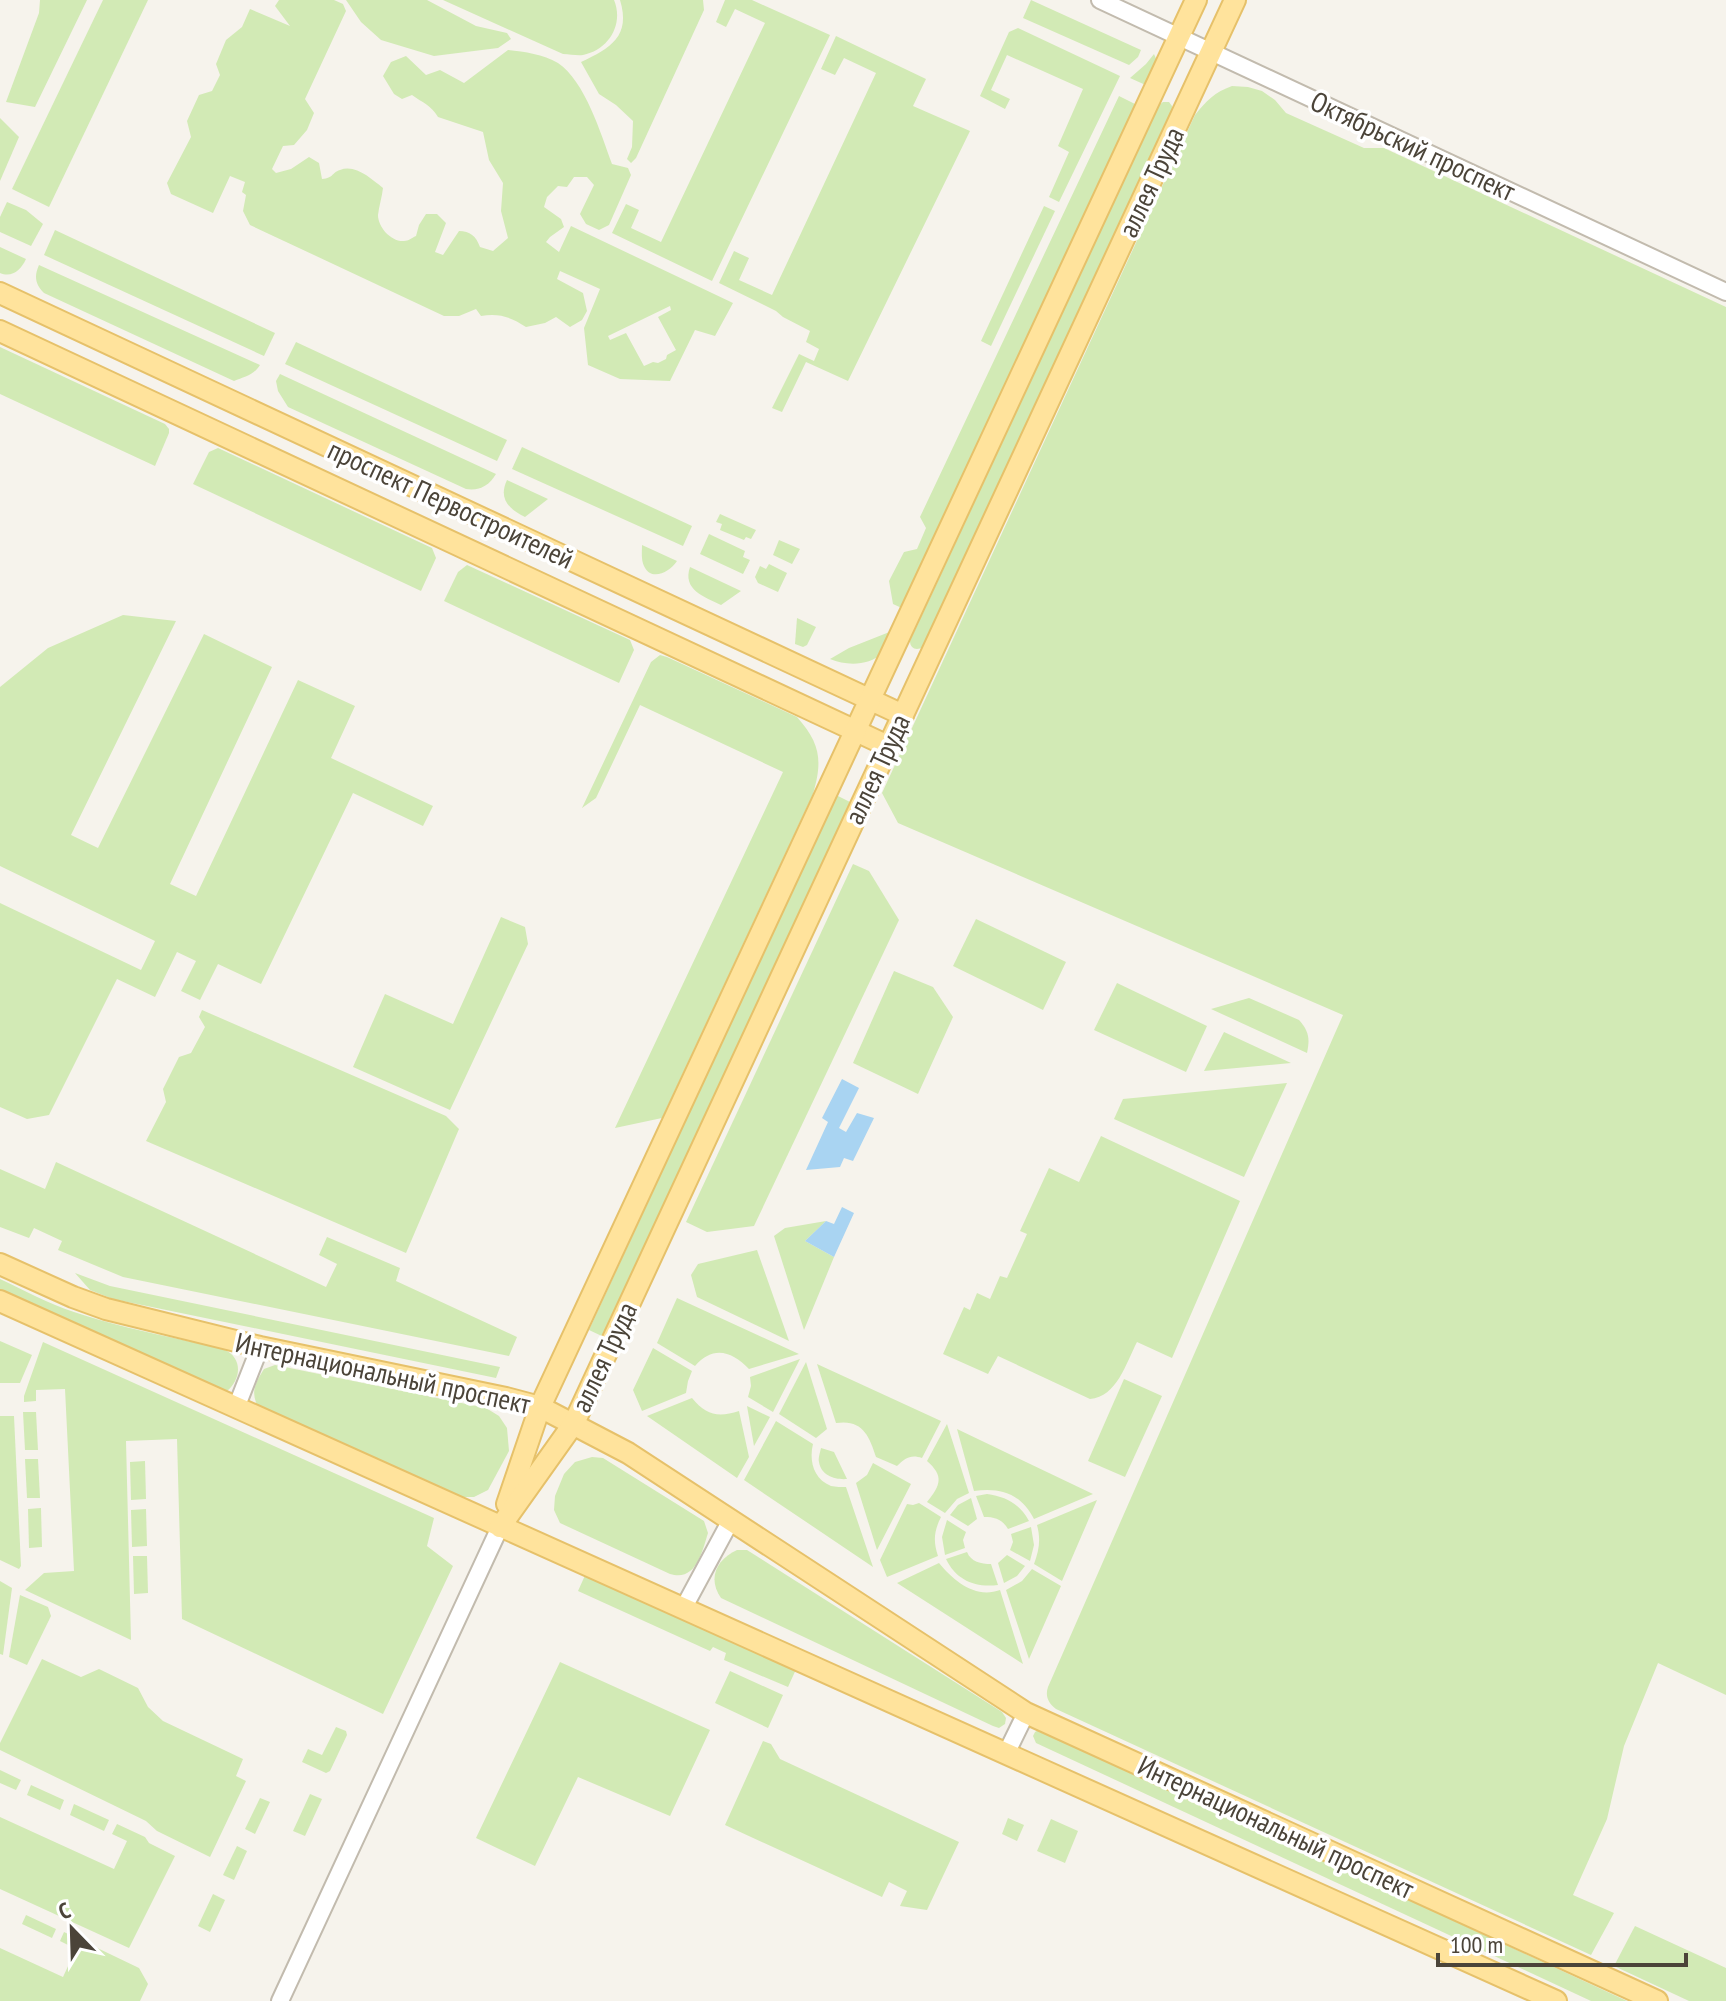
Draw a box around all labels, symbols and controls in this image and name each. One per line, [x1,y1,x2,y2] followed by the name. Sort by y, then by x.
[1305,82,1521,209] street label: Октябрьский проспект
[1109,121,1192,243] street label: аллея Труда
[322,430,580,577] street label: проспект Первостроителей
[835,708,918,830] street label: аллея Труда
[562,1296,645,1418] street label: аллея Труда
[232,1323,534,1422] street label: Интернациональный проспект
[1132,1746,1420,1907] street label: Интернациональный проспект
[32,1889,112,1969] north arrow
[54,1896,74,1925] text: С
[1438,1917,1686,1967] scale bar
[1450,1929,1503,1960] text: 100 m

